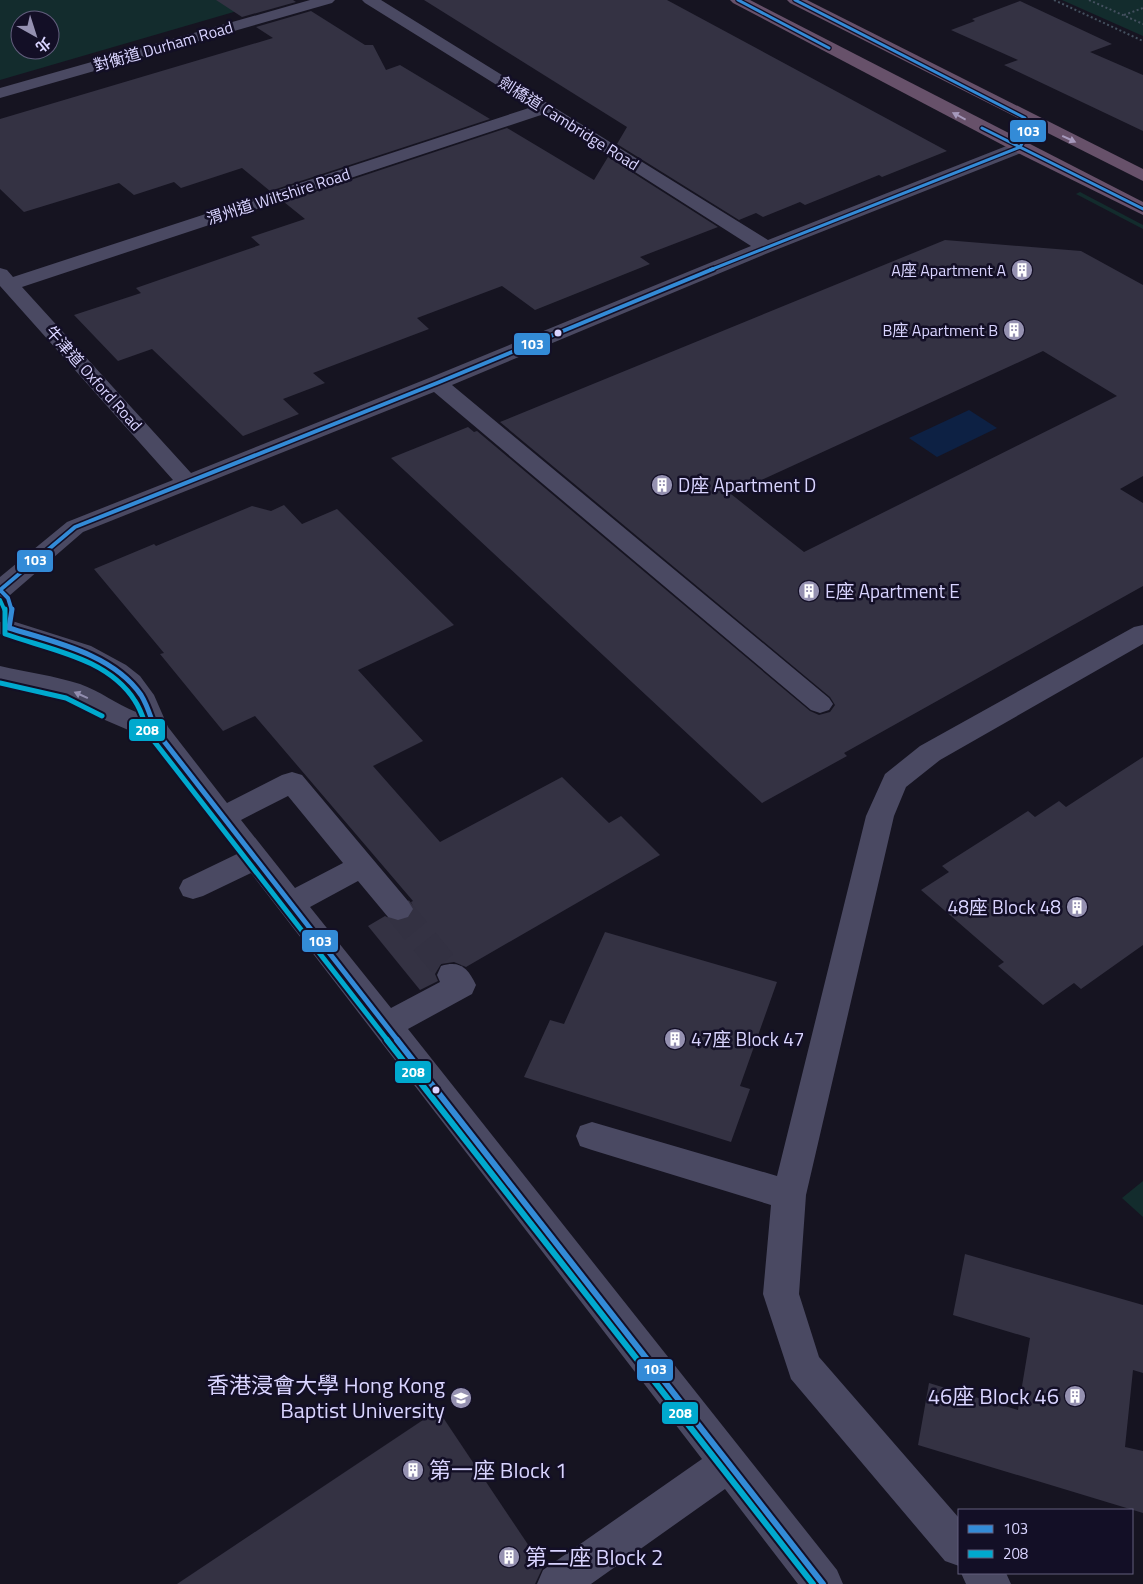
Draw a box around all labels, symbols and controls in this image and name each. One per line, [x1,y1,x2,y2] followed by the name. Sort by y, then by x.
[10,10,60,60] north arrow
[90,15,236,77] street label: 對衡道 Durham Road
[31,33,56,58] text: 北
[494,70,644,176] street label: 劍橋道 Cambridge Road
[952,112,966,120] one-way arrow
[1009,119,1047,143] line badge: 103
[1016,120,1040,141] text: 103
[1062,135,1076,143] one-way arrow
[203,161,353,231] street label: 渭州道 Wiltshire Road
[891,258,1006,282] place label: A座 Apartment A
[1010,258,1034,282] building icon: A座 Apartment A
[882,318,998,342] place label: B座 Apartment B
[1002,318,1026,342] building icon: B座 Apartment B
[40,320,148,436] street label: 牛津道 Oxford Road
[553,328,563,338] unlabelled marker
[513,332,551,356] line badge: 103
[520,333,544,354] text: 103
[678,470,816,499] place label: D座 Apartment D
[650,473,674,497] building icon: D座 Apartment D
[16,549,54,573] line badge: 103
[23,549,47,570] text: 103
[825,576,960,605] place label: E座 Apartment E
[797,579,821,603] building icon: E座 Apartment E
[74,691,88,699] one-way arrow
[128,718,166,742] line badge: 208
[135,719,159,740] text: 208
[948,892,1061,921] place label: 48座 Block 48
[1065,895,1089,919] building icon: 48座 Block 48
[301,929,339,953] line badge: 103
[308,930,332,951] text: 103
[691,1024,804,1053] place label: 47座 Block 47
[663,1027,687,1051] building icon: 47座 Block 47
[394,1060,432,1084] line badge: 208
[401,1061,425,1082] text: 208
[431,1085,441,1095] unlabelled marker
[636,1358,674,1382] line badge: 103
[643,1358,667,1379] text: 103
[207,1368,445,1427] place label: 香港浸會大學 Hong Kong Baptist University
[928,1379,1059,1413] place label: 46座 Block 46
[1063,1384,1087,1408] building icon: 46座 Block 46
[449,1386,473,1410] school or university icon: 香港浸會大學 Hong Kong Baptist University
[661,1401,699,1425] line badge: 208
[668,1402,692,1423] text: 208
[429,1453,567,1487] place label: 第一座 Block 1
[401,1458,425,1482] building icon: 第一座 Block 1
[958,1509,1133,1574] legend
[1003,1517,1028,1540] text: 103
[525,1540,663,1574] place label: 第二座 Block 2
[1003,1542,1028,1565] text: 208
[497,1545,521,1569] building icon: 第二座 Block 2

